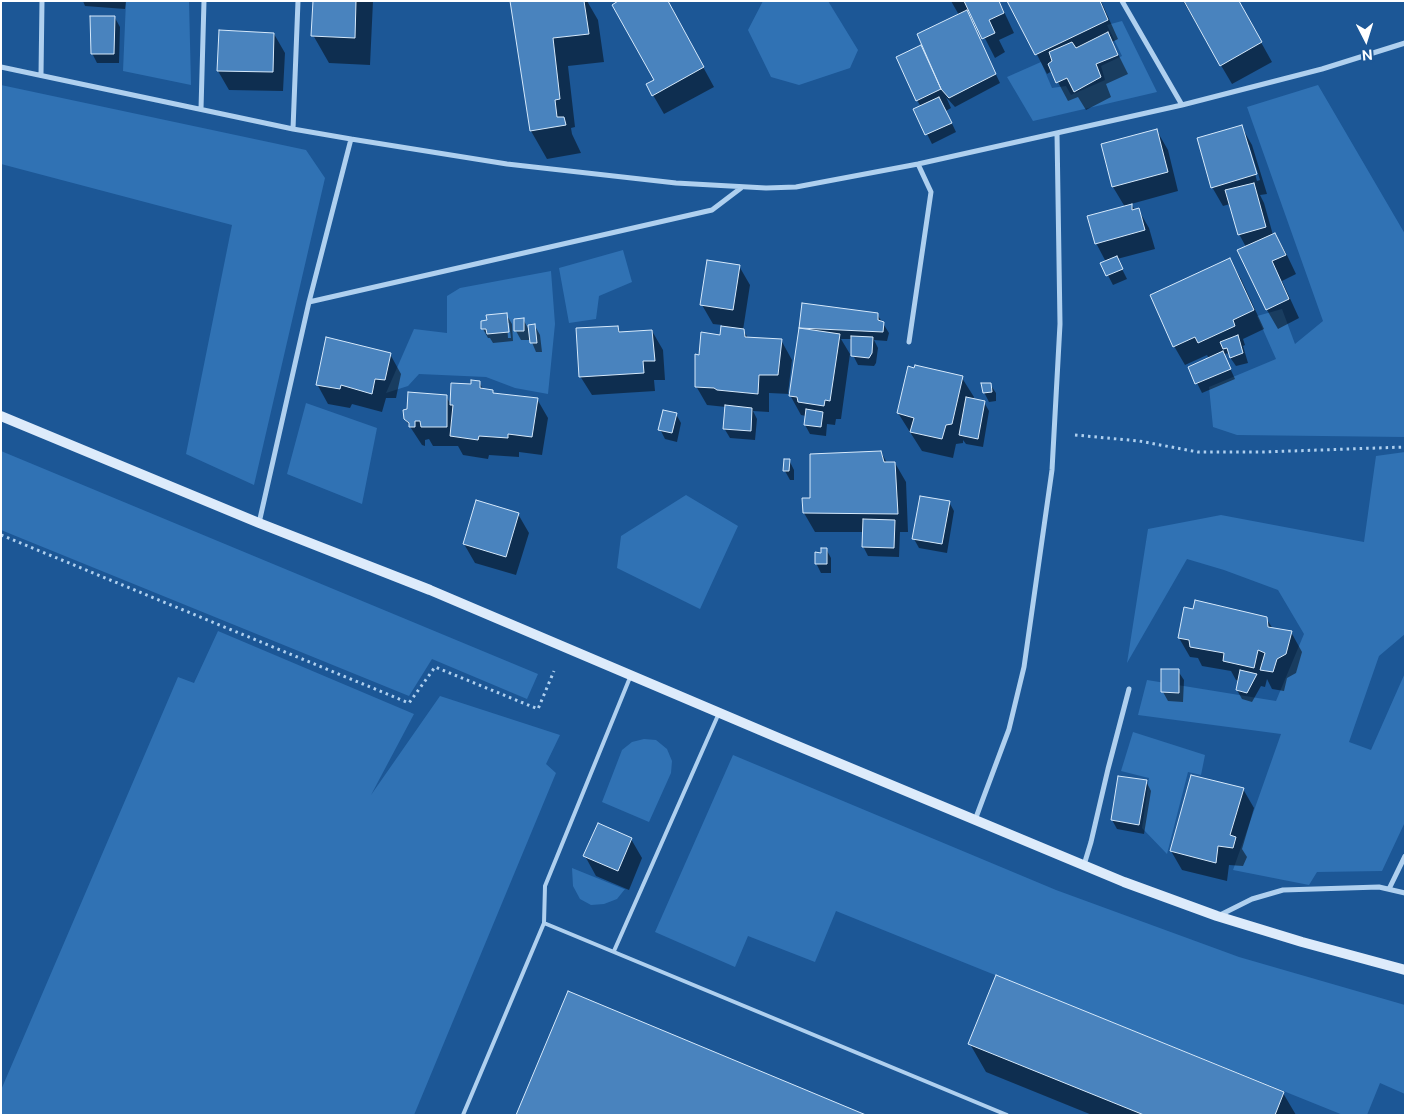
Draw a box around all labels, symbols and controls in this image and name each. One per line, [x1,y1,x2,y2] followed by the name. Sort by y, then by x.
[1341,15,1391,65] north arrow
[1361,46,1373,63] text: N

